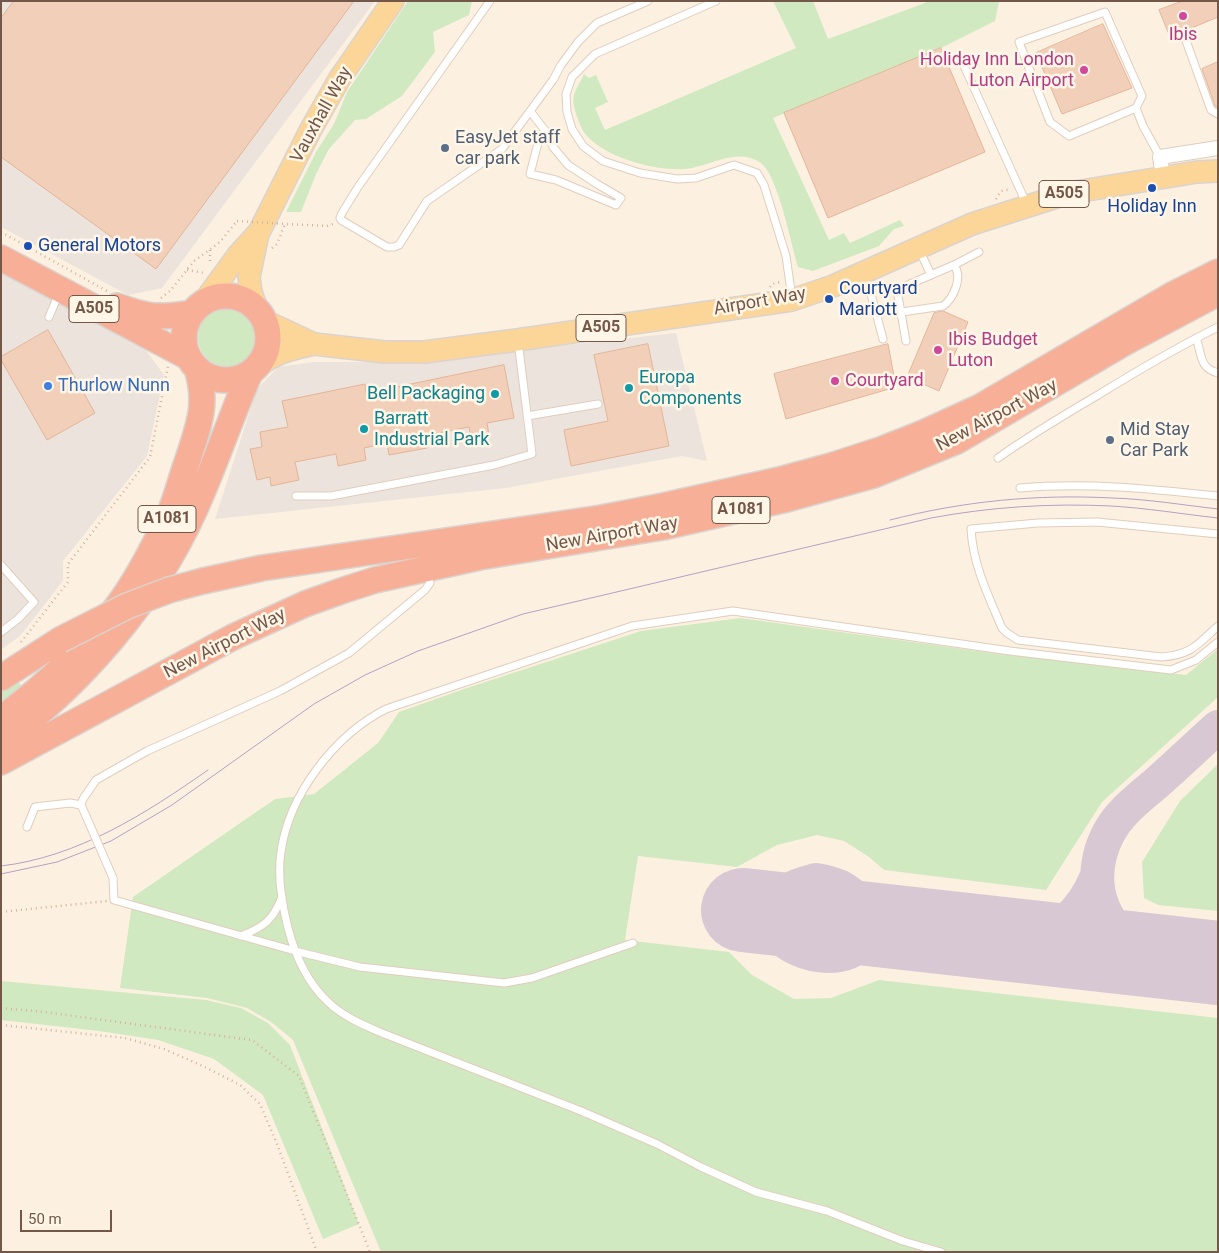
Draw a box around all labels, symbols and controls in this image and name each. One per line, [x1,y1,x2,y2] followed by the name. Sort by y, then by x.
[1177,10,1189,22] marker: Ibis
[1169,24,1197,46] place label: Ibis
[920,49,1074,92] place label: Holiday Inn London Luton Airport
[287,63,357,167] street label: Vauxhall Way
[1078,64,1090,76] marker: Holiday Inn London Luton Airport
[455,127,560,170] place label: EasyJet staff car park
[439,142,451,154] marker: EasyJet staff car park
[1039,180,1089,208] road number: A505
[1146,182,1158,194] marker: Holiday Inn
[1107,196,1197,218] place label: Holiday Inn
[38,235,161,257] place label: General Motors
[22,240,34,252] marker: General Motors
[839,278,918,320] place label: Courtyard Mariott
[712,283,808,321] street label: Airport Way
[823,293,835,305] marker: Courtyard Mariott
[69,296,119,322] road number: A505
[576,314,626,342] road number: A505
[948,329,1038,372] place label: Ibis Budget Luton
[932,344,944,356] marker: Ibis Budget Luton
[639,367,742,409] place label: Europa Components
[845,370,924,392] place label: Courtyard
[58,375,170,397] place label: Thurlow Nunn
[829,375,841,387] marker: Courtyard
[933,375,1061,457] street label: New Airport Way
[42,380,54,392] marker: Thurlow Nunn
[623,382,635,394] marker: Europa Components
[367,383,485,405] place label: Bell Packaging
[489,388,501,400] marker: Bell Packaging
[374,408,489,450] place label: Barratt Industrial Park
[1120,419,1189,462] place label: Mid Stay Car Park
[358,423,370,435] marker: Barratt Industrial Park
[1104,434,1116,446] marker: Mid Stay Car Park
[712,496,770,524] road number: A1081
[138,506,196,532] road number: A1081
[544,513,680,557] street label: New Airport Way
[161,604,289,684] street label: New Airport Way
[22,1200,115,1232] scale bar
[28,1210,62,1228] text: 50 m

